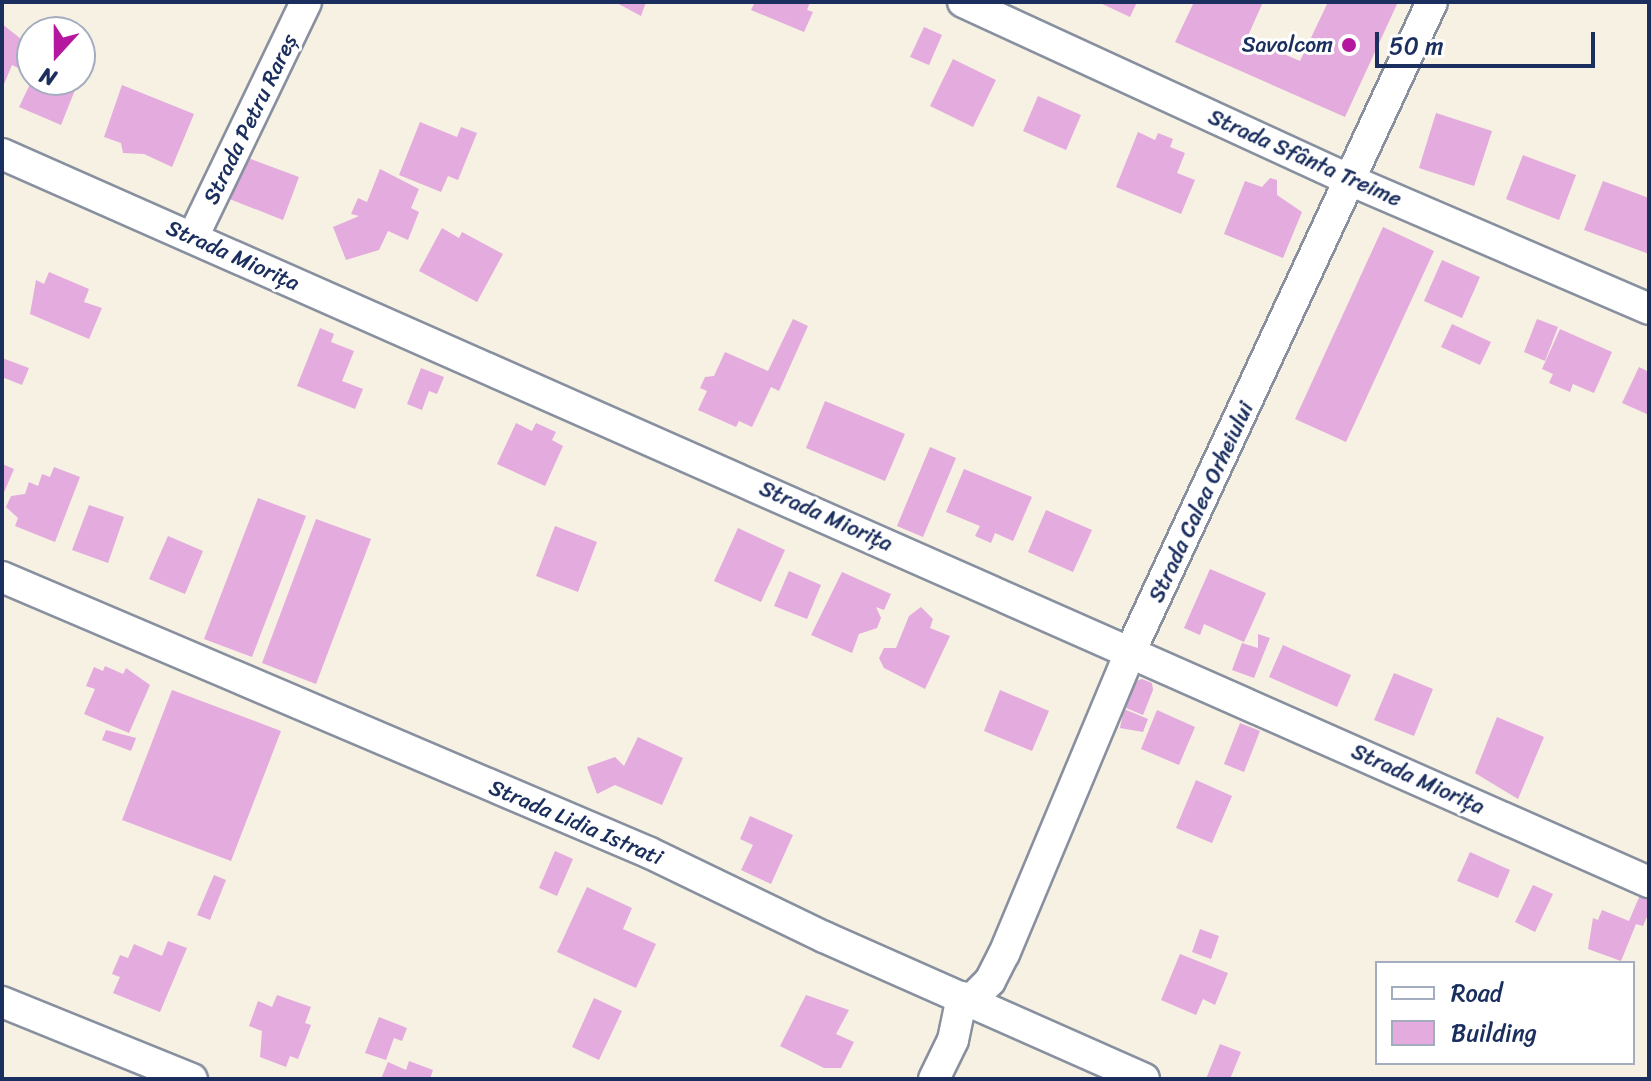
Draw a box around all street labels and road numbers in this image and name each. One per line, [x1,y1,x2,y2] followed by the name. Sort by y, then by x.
[197,29,303,209] street label: Strada Petru Rareș
[1205,104,1405,212] street label: Strada Sfânta Treime
[162,214,304,296] street label: Strada Miorița
[1143,397,1259,607] street label: Strada Calea Orheiului
[755,475,897,557] street label: Strada Miorița
[1347,738,1489,820] street label: Strada Miorița
[485,773,667,871] street label: Strada Lidia Istrati

